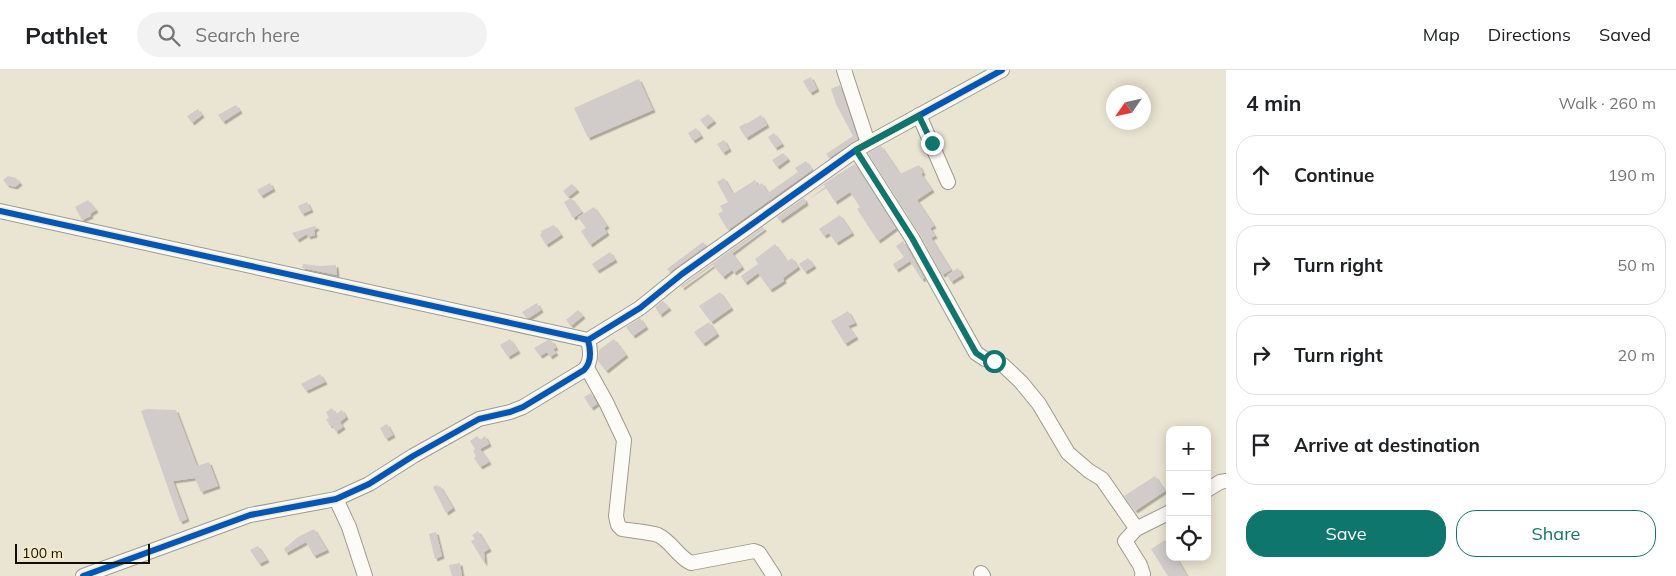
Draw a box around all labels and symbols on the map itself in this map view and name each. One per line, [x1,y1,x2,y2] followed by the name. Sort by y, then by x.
[1106,85,1151,130] north arrow
[921,132,944,155] route end
[983,350,1006,373] route start
[15,541,150,564] scale bar

